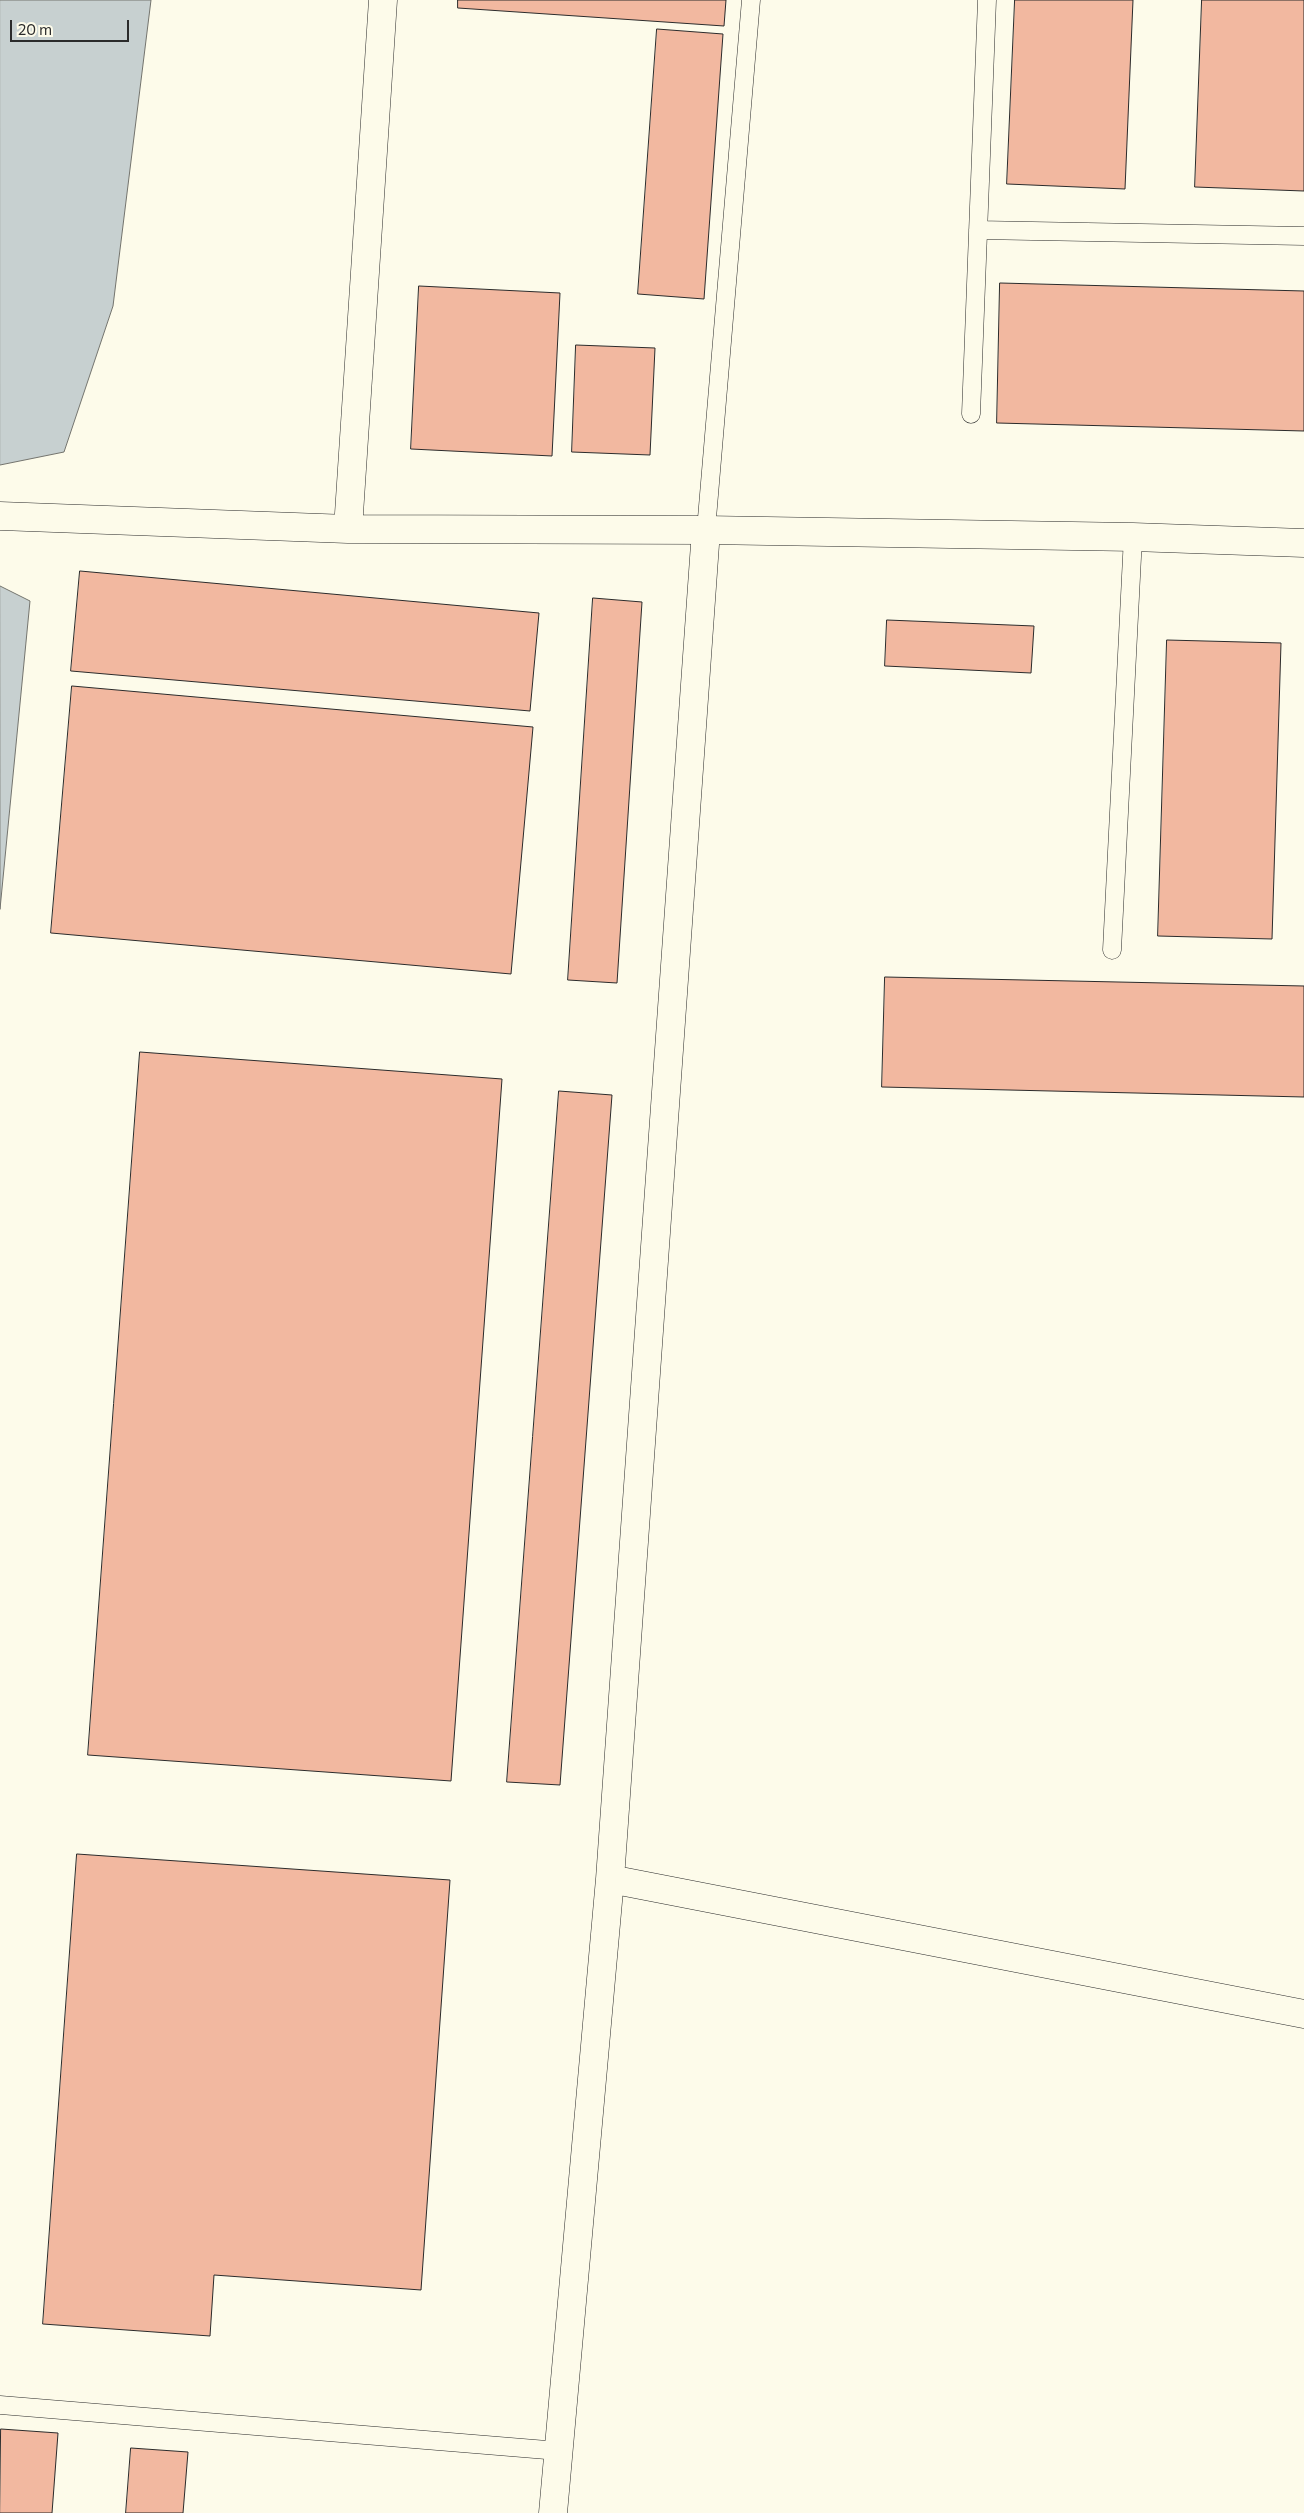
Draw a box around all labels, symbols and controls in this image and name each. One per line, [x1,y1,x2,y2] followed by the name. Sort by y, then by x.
[12,10,131,42] scale bar
[18,20,52,38] text: 20 m

